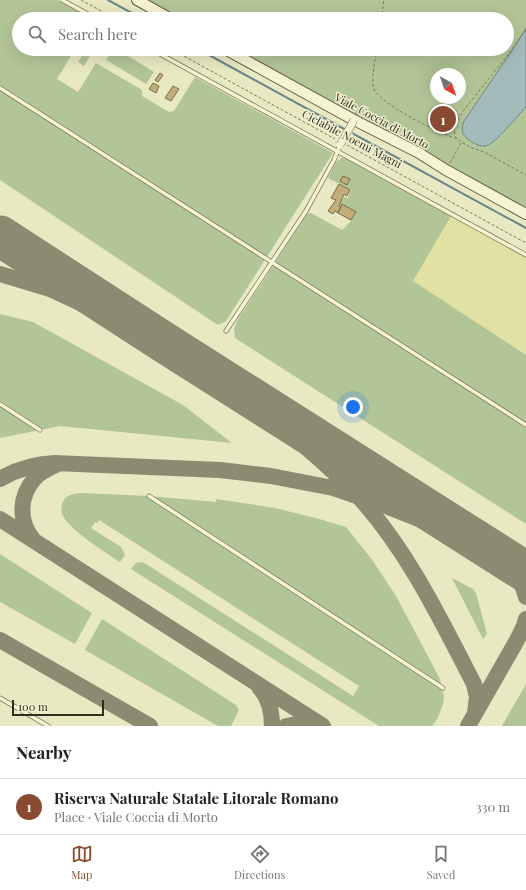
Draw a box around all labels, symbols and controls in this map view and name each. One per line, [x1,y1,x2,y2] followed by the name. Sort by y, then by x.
[12,12,514,56] search box
[26,23,48,45] icon: search
[58,24,137,44] text: Search here
[430,68,466,104] north arrow
[332,89,432,152] street label: Viale Coccia di Morto
[430,104,456,134] pin: 1
[300,106,405,171] street label: Ciclabile Noemi Magni
[343,397,363,417] your location
[12,698,104,717] scale bar
[18,699,48,714] text: 100 m
[16,741,71,763] text: Nearby
[54,788,338,808] text: Riserva Naturale Statale Litorale Romano
[27,798,31,815] text: 1
[476,798,510,815] text: 330 m
[54,808,218,825] text: Place · Viale Coccia di Morto
[71,843,93,882] tab: Map
[234,843,285,882] tab: Directions
[427,843,455,882] tab: Saved

